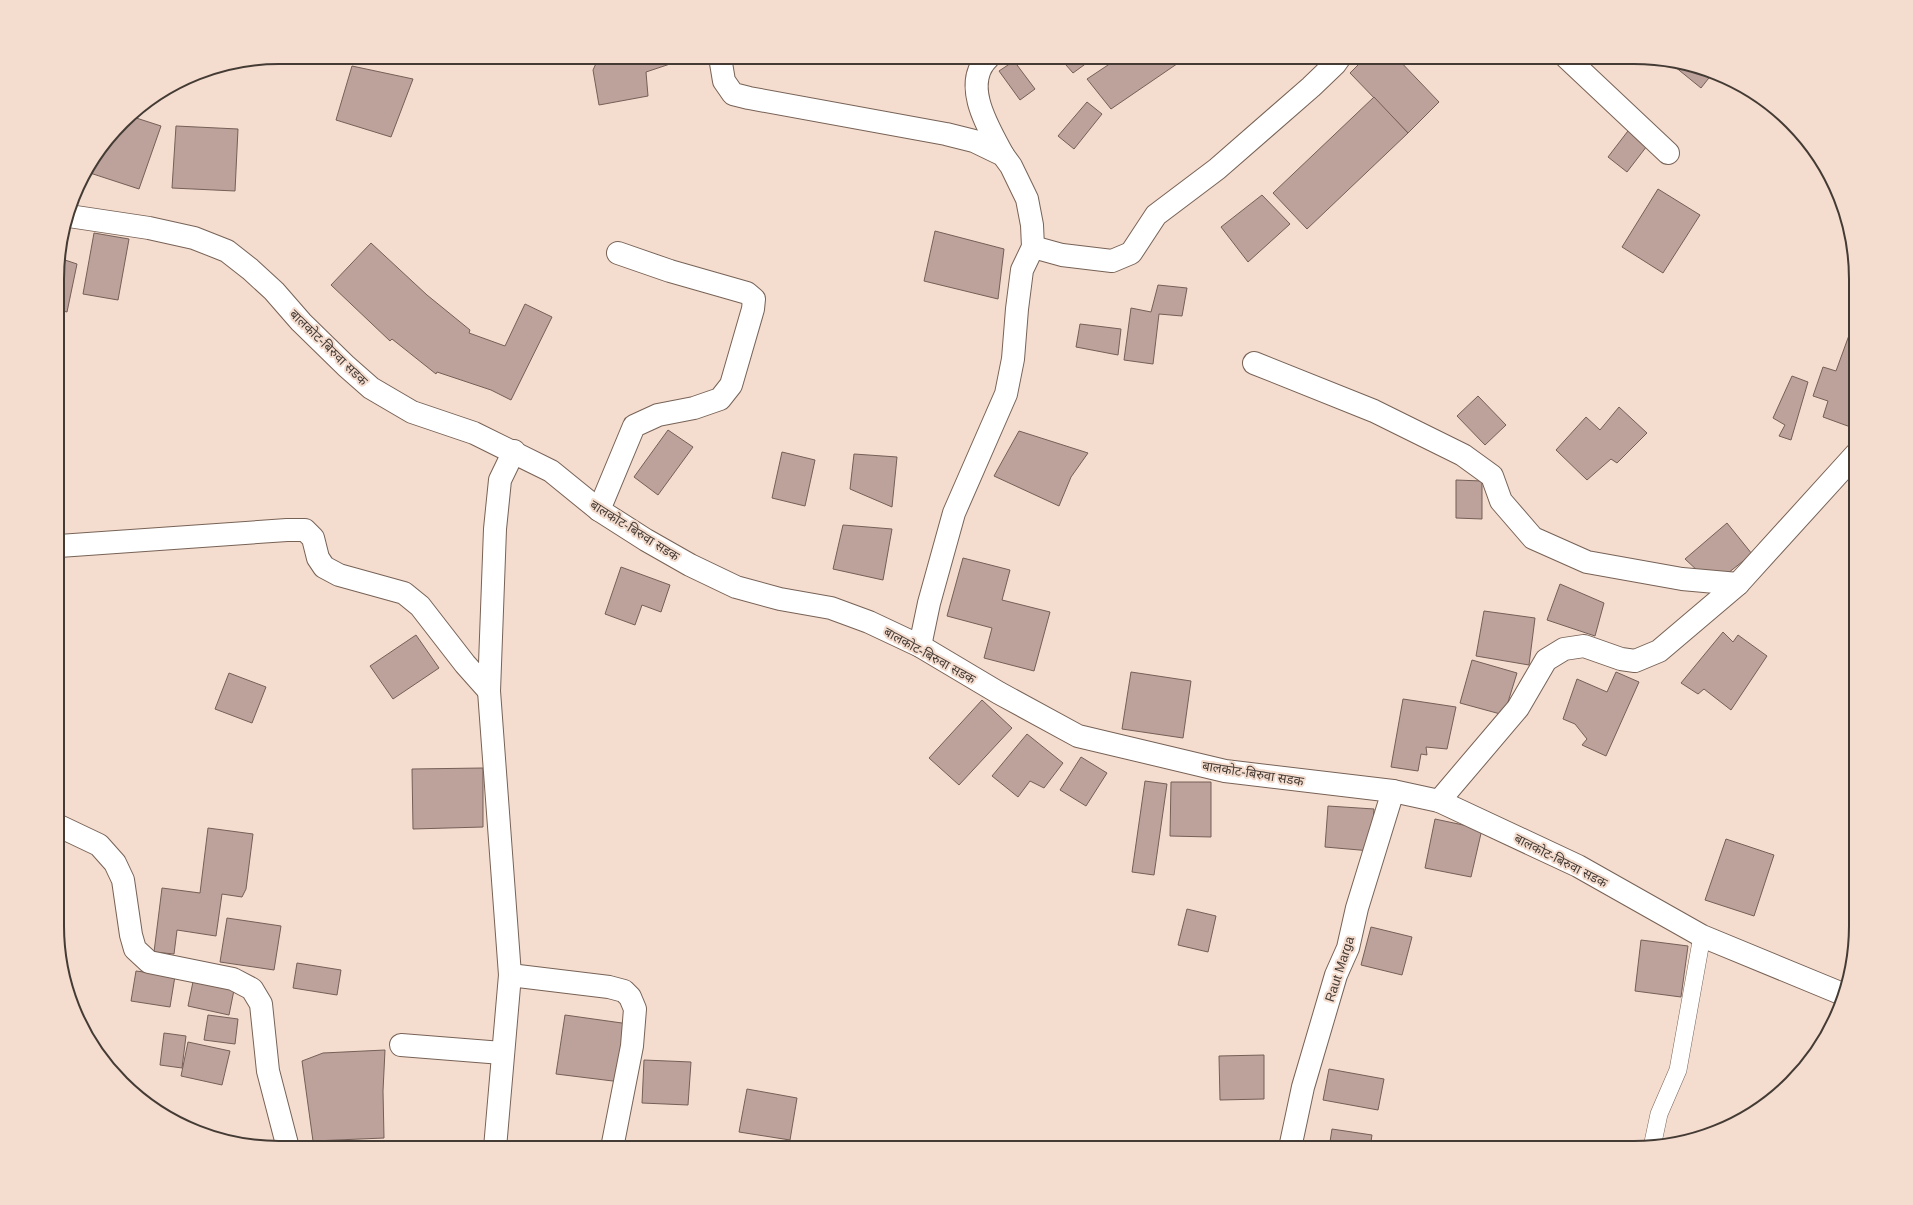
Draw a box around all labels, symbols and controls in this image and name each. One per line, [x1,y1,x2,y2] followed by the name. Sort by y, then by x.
[287,306,371,389] street label: बालकोट-बिरुवा सडक
[587,497,683,564] street label: बालकोट-बिरुवा सडक
[881,624,979,687] street label: बालकोट-बिरुवा सडक
[1201,758,1306,789] street label: बालकोट-बिरुवा सडक
[1512,831,1611,891] street label: बालकोट-बिरुवा सडक
[1322,934,1357,1004] street label: Raut Marga

